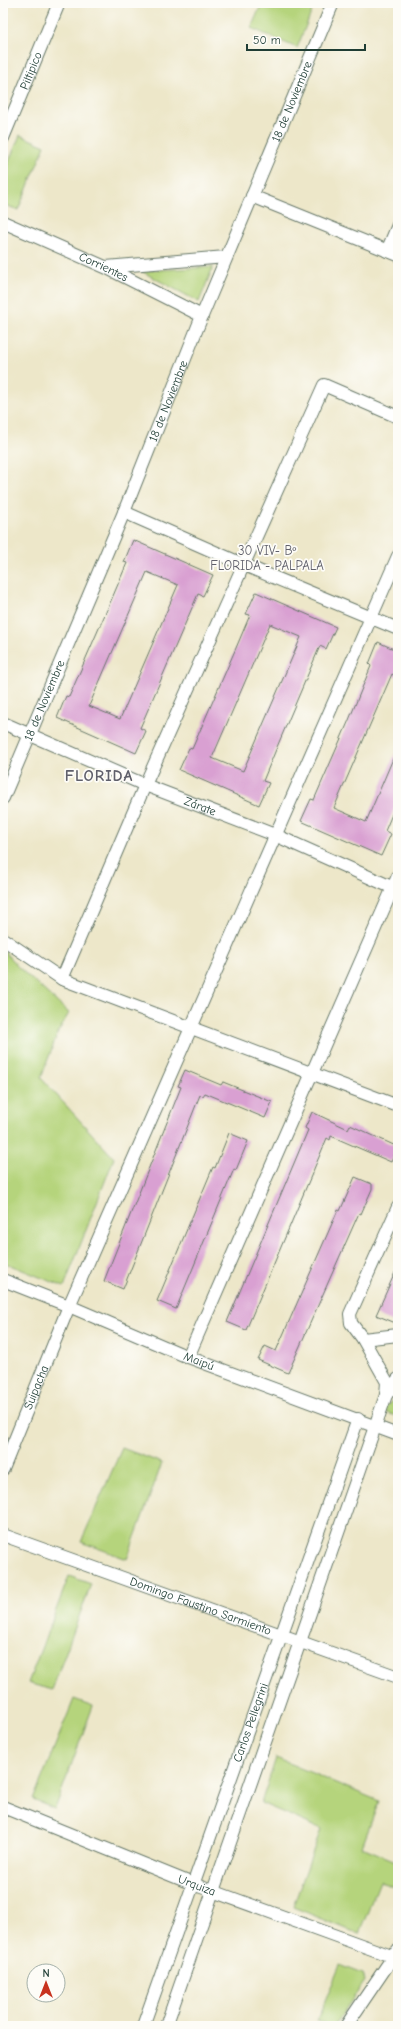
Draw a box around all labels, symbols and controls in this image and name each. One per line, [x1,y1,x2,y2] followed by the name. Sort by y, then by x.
[247,26,365,52] scale bar
[253,33,281,47] text: 50 m
[17,50,45,92] street label: Piltipico
[269,59,315,144] street label: 18 de Noviembre
[77,249,130,284] street label: Corrientes
[146,358,191,444] street label: 18 de Noviembre
[210,543,324,573] district label: 30 VIV- Bº FLORIDA - PALPALA
[21,658,68,743] street label: 18 de Noviembre
[65,767,133,785] district label: FLORIDA
[182,794,218,819] street label: Zárate
[182,1349,216,1373] street label: Maipú
[21,1363,51,1412] street label: Suipacha
[128,1574,273,1638] street label: Domingo Faustino Sarmiento
[230,1681,271,1764] street label: Carlos Pellegrini
[176,1872,218,1899] street label: Urquiza
[26,1963,66,2003] north arrow
[42,1967,50,1980] text: N

